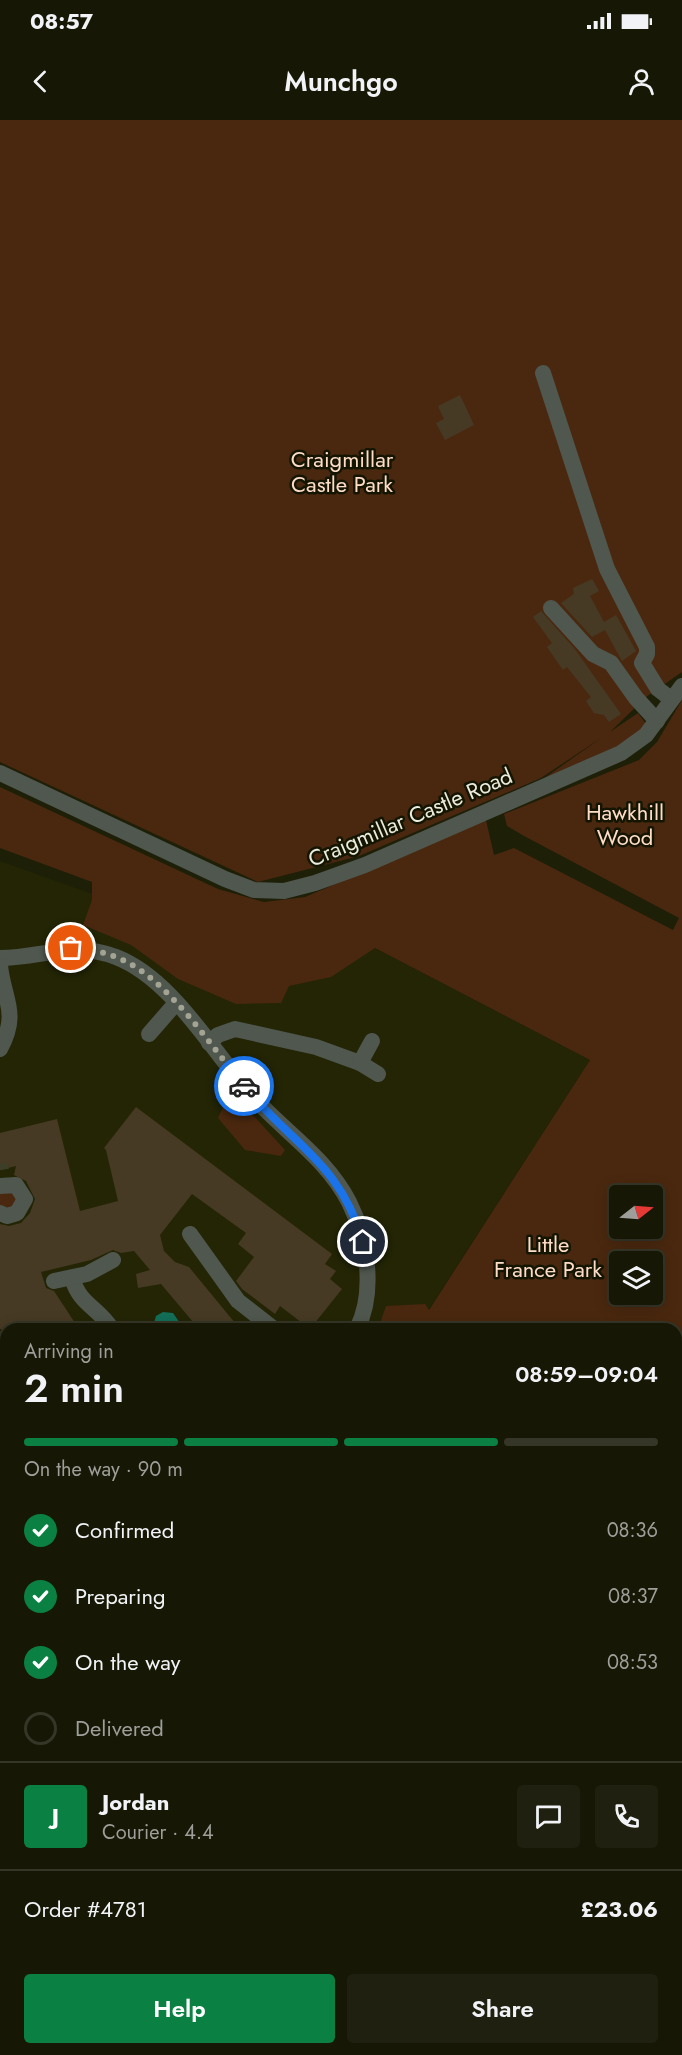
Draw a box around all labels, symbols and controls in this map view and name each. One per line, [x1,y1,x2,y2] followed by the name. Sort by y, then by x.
[30,5,93,37] text: 08:57
[284,62,398,101] text: Munchgo
[24,65,57,98] icon: back
[625,65,658,98] icon: person
[291,443,394,500] park label: Craigmillar Castle Park
[303,759,517,875] street label: Craigmillar Castle Road
[586,796,664,853] park label: Hawkhill Wood
[45,922,96,973] pin
[54,931,87,964] icon: bag
[214,1056,274,1116] courier
[228,1070,261,1103] icon: car
[609,1185,663,1239] north arrow
[609,1185,663,1305] map controls
[337,1216,388,1267] pin
[346,1225,379,1258] icon: home
[494,1228,602,1285] park label: Little France Park
[609,1251,663,1305] button: layers
[24,1337,114,1366] text: Arriving in
[515,1358,658,1390] text: 08:59–09:04
[24,1360,124,1417] text: 2 min
[24,1455,183,1484] text: On the way · 90 m
[24,1514,57,1547] icon: check
[75,1514,174,1546] text: Confirmed
[607,1516,658,1545] text: 08:36
[24,1580,57,1613] icon: check
[75,1580,166,1612] text: Preparing
[608,1582,658,1611] text: 08:37
[24,1646,57,1679] icon: check
[75,1646,180,1678] text: On the way
[607,1648,658,1677] text: 08:53
[75,1712,164,1744] text: Delivered
[517,1785,580,1848] button: chat
[595,1785,658,1848] button: phone
[102,1786,169,1818] text: Jordan
[52,1800,59,1832] text: J
[102,1818,214,1847] text: Courier · 4.4
[24,1893,147,1925] text: Order #4781
[580,1893,658,1925] text: £23.06
[24,1974,335,2043] button: Help
[347,1974,658,2043] button: Share

